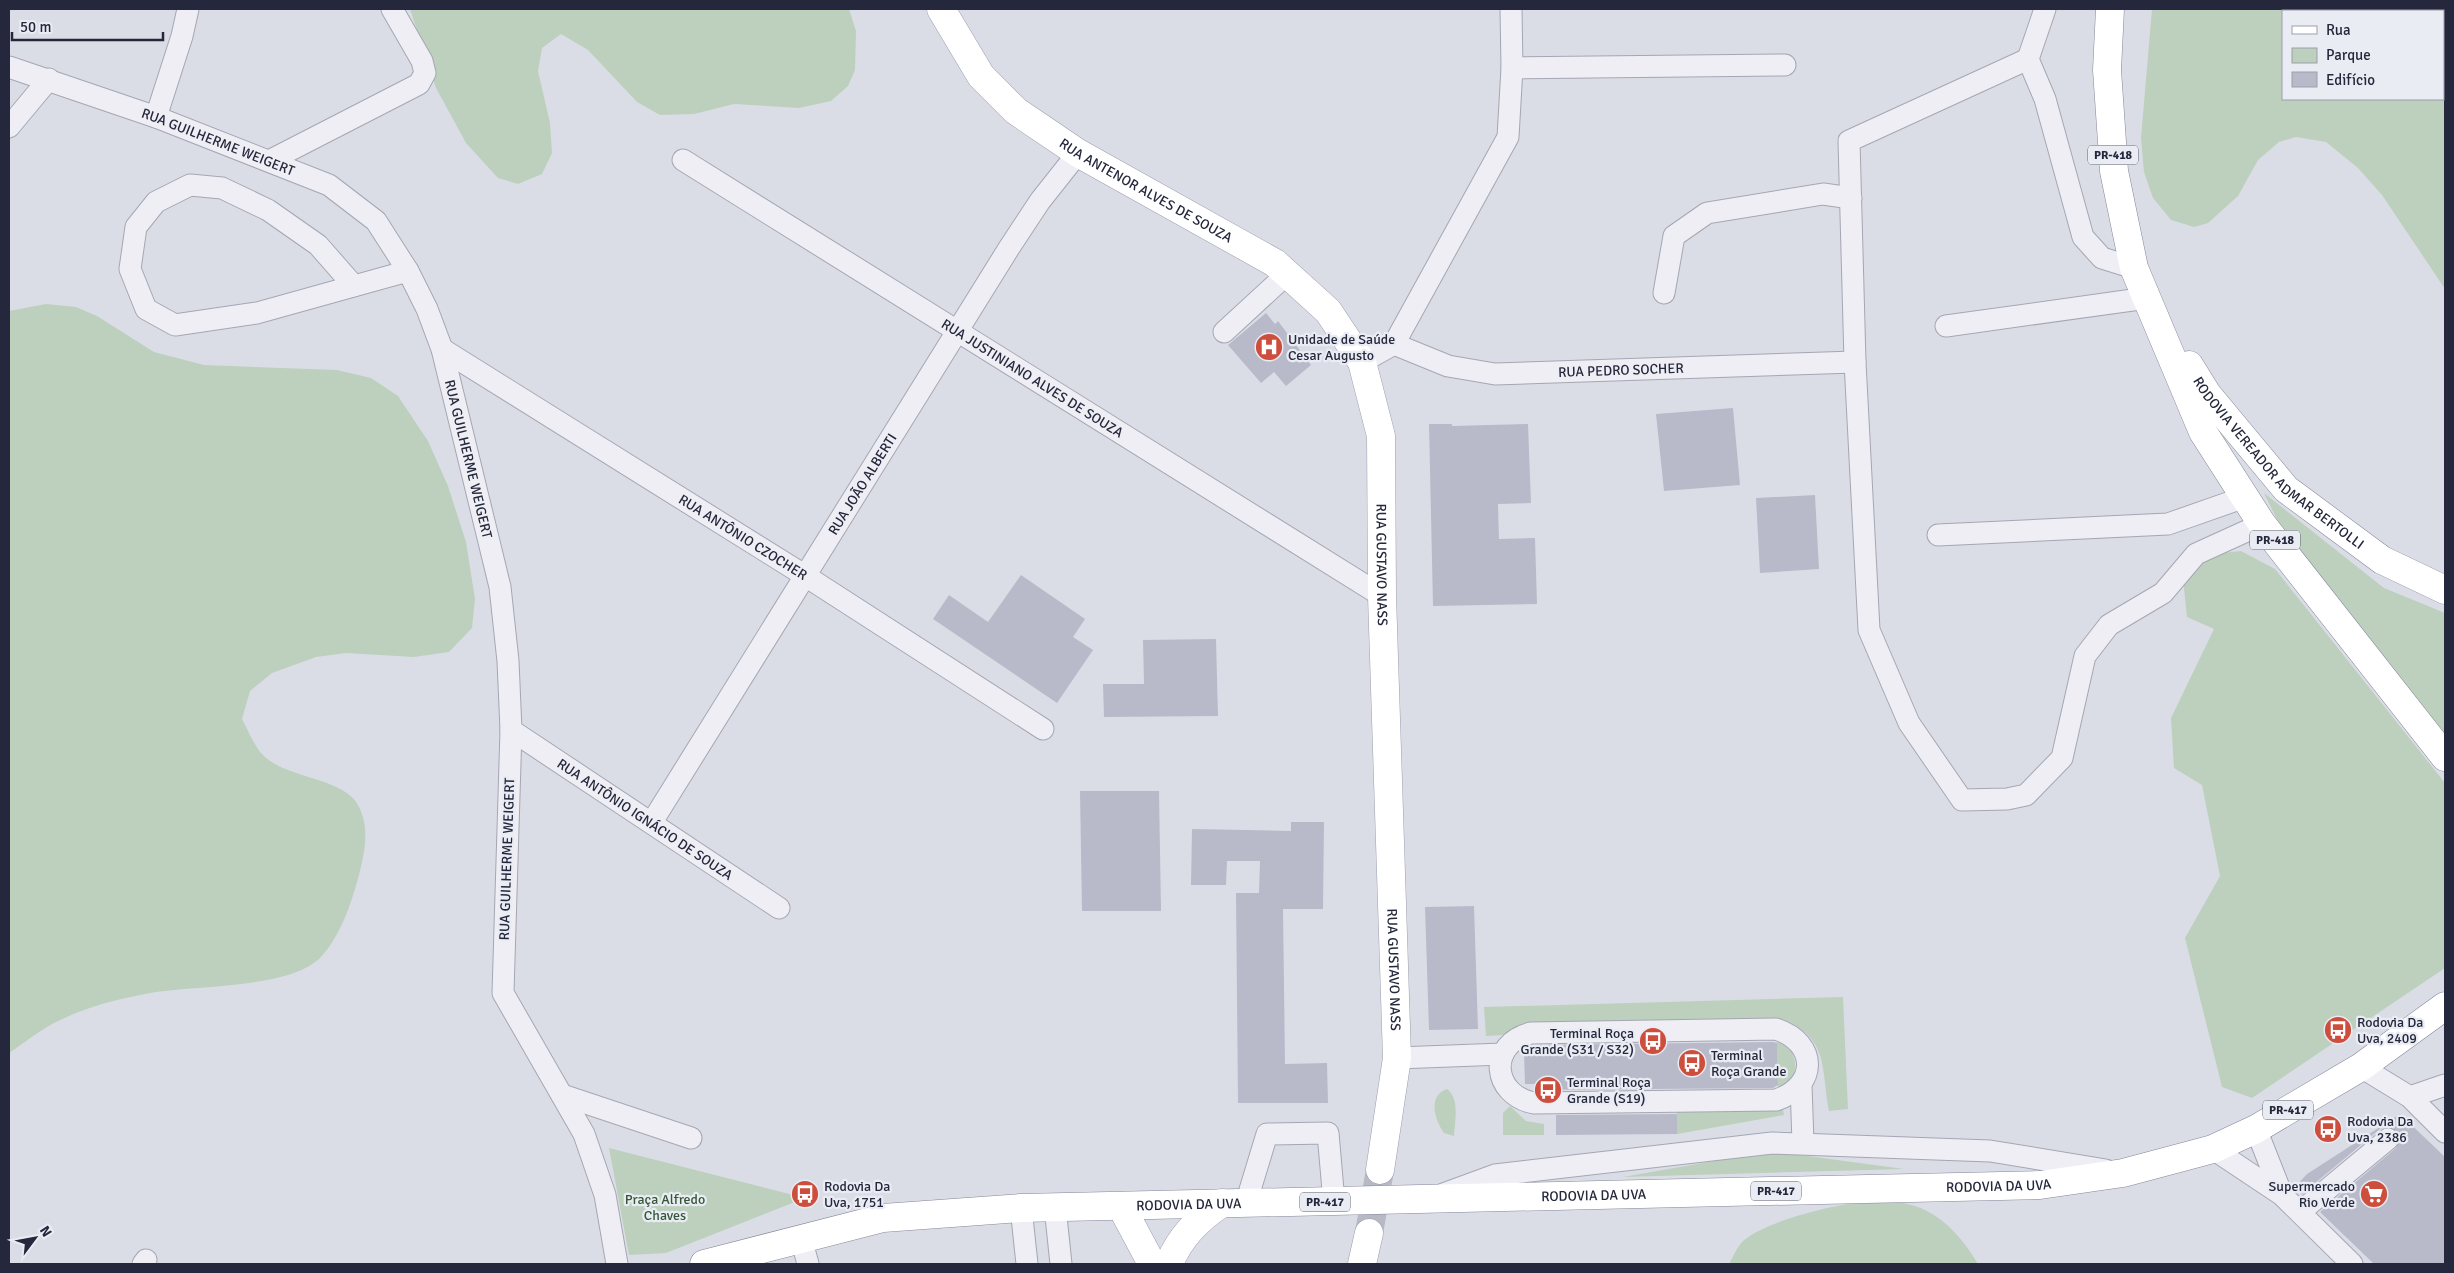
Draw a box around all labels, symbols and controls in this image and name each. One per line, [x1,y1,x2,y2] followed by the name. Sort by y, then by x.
[12,10,164,42] scale bar
[2282,10,2444,100] legend
[20,18,51,36] text: 50 m
[2326,21,2351,39] text: Rua
[2326,46,2371,64] text: Parque
[2326,71,2375,89] text: Edifício
[139,104,297,179] street label: RUA GUILHERME WEIGERT
[1056,134,1236,246] street label: RUA ANTENOR ALVES DE SOUZA
[2088,146,2138,164] road number: PR-418
[938,315,1127,441] street label: RUA JUSTINIANO ALVES DE SOUZA
[1288,331,1395,364] place label: Unidade de Saúde Cesar Augusto
[1254,332,1284,362] hospital icon: Unidade de Saúde Cesar Augusto
[1558,359,1684,380] street label: RUA PEDRO SOCHER
[2190,373,2368,552] street label: RODOVIA VEREADOR ADMAR BERTOLLI
[441,378,496,540] street label: RUA GUILHERME WEIGERT
[824,430,900,538] street label: RUA JOÃO ALBERTI
[676,491,810,583] street label: RUA ANTÔNIO CZOCHER
[1373,503,1391,626] street label: RUA GUSTAVO NASS
[2250,530,2300,550] road number: PR-418
[554,755,737,884] street label: RUA ANTÔNIO IGNÁCIO DE SOUZA
[496,777,518,941] street label: RUA GUILHERME WEIGERT
[1384,908,1405,1031] street label: RUA GUSTAVO NASS
[2357,1014,2423,1047] place label: Rodovia Da Uva, 2409
[2323,1015,2353,1045] bus stop icon: Rodovia Da Uva, 2409
[1521,1025,1634,1058] place label: Terminal Roça Grande (S31 / S32)
[1638,1026,1668,1056] bus stop icon: Terminal Roça Grande (S31 / S32)
[1711,1047,1787,1080] place label: Terminal Roça Grande
[1677,1048,1707,1078] bus stop icon: Terminal Roça Grande
[1567,1074,1651,1107] place label: Terminal Roça Grande (S19)
[1533,1075,1563,1105] bus stop icon: Terminal Roça Grande (S19)
[2263,1100,2313,1120] road number: PR-417
[2347,1113,2413,1146] place label: Rodovia Da Uva, 2386
[2313,1114,2343,1144] bus stop icon: Rodovia Da Uva, 2386
[1946,1175,2053,1196] street label: RODOVIA DA UVA
[824,1178,890,1211] place label: Rodovia Da Uva, 1751
[2269,1178,2355,1211] place label: Supermercado Rio Verde
[790,1179,820,1209] bus stop icon: Rodovia Da Uva, 1751
[2359,1179,2389,1209] supermarket icon: Supermercado Rio Verde
[1751,1182,1801,1200] road number: PR-417
[1541,1185,1647,1205] street label: RODOVIA DA UVA
[625,1191,705,1224] park label: Praça Alfredo Chaves
[1300,1192,1350,1212] road number: PR-417
[1136,1195,1242,1214] street label: RODOVIA DA UVA
[10,1213,60,1263] north arrow
[36,1223,55,1240] text: N

